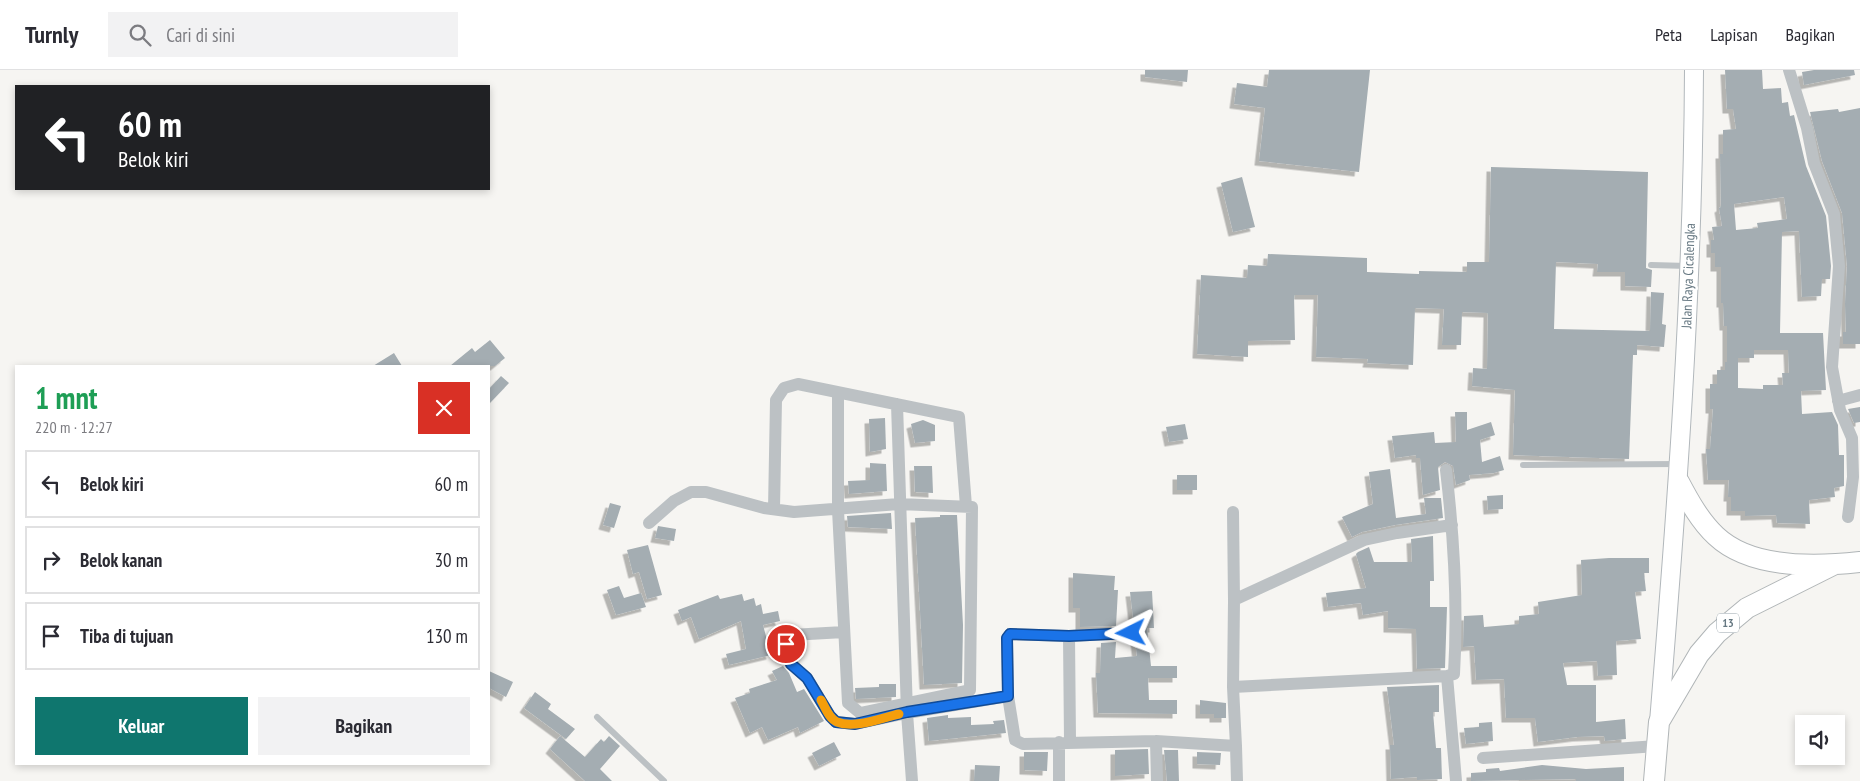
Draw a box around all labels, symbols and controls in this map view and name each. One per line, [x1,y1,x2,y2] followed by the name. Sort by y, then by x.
[108,12,458,57] search box
[25,19,78,50] text: Turnly
[126,21,154,49] icon: search
[166,23,235,47] text: Cari di sini
[1655,23,1682,46] text: Peta
[1710,23,1758,46] text: Lapisan
[1786,23,1835,46] text: Bagikan
[118,101,182,147] text: 60 m
[35,105,100,170] icon: left
[118,145,189,173] text: Belok kiri
[1677,223,1699,330] street label: Jalan Raya Cicalengka
[35,378,98,417] text: 1 mnt
[418,382,470,434] button: close
[35,417,113,437] text: 220 m · 12:27
[37,470,65,498] icon: left
[80,472,144,496] text: Belok kiri
[435,472,468,496] text: 60 m
[37,546,65,574] icon: right
[80,548,162,572] text: Belok kanan
[435,548,468,572] text: 30 m
[1104,606,1156,658] position arrow
[1717,614,1739,632] road number: 13
[37,622,65,650] icon: arrive
[765,623,807,665] pin
[80,624,173,648] text: Tiba di tujuan
[426,624,468,648] text: 130 m
[772,630,800,658] icon: arrive
[35,697,248,755] button: Keluar
[258,697,470,755] button: Bagikan
[1795,715,1845,765] map controls
[1795,715,1845,765] button: sound

